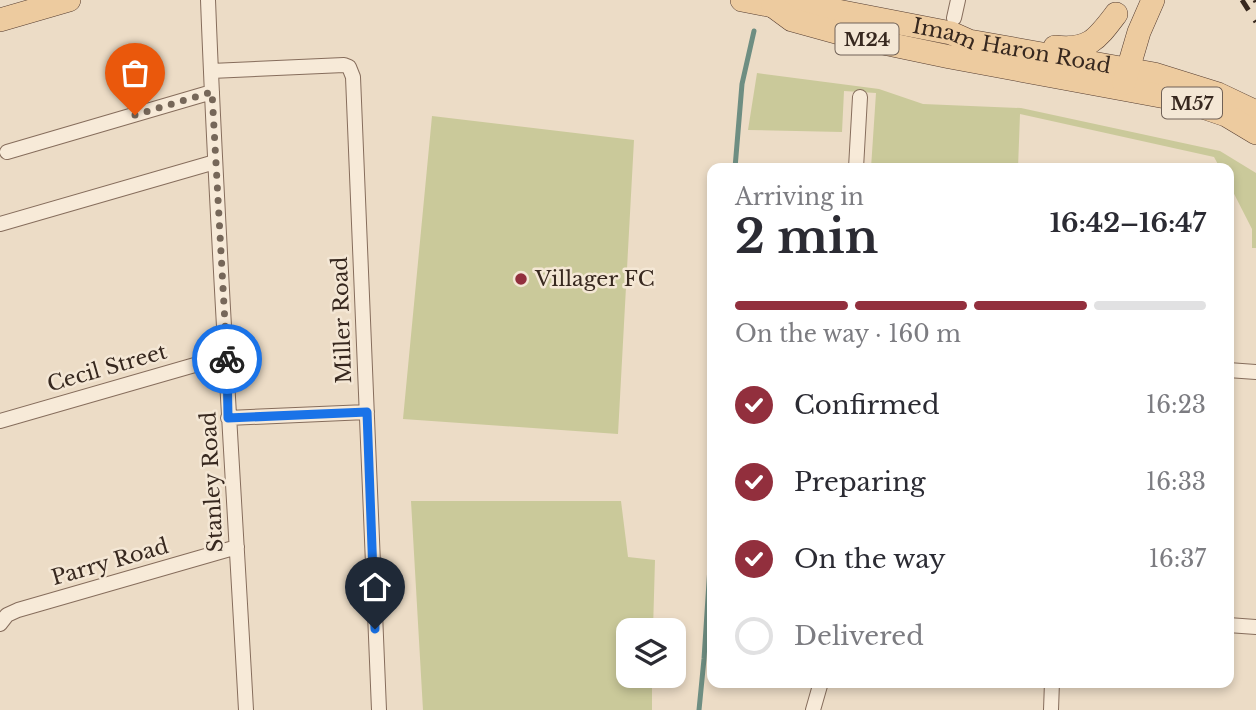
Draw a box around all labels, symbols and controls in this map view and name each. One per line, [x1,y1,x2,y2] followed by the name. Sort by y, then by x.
[910,13,1113,79] street label: Imam Haron Road
[836,23,898,54] road number: M24
[105,43,165,115] pin
[116,54,154,92] icon: bag
[1162,88,1222,118] road number: M57
[735,183,864,211] text: Arriving in
[1050,207,1206,239] text: 16:42–16:47
[735,208,878,265] text: 2 min
[327,256,357,384] street label: Miller Road
[534,266,655,292] place label: Villager FC
[513,271,529,287] marker: Villager FC
[735,320,961,348] text: On the way · 160 m
[192,324,262,394] courier
[44,338,170,397] street label: Cecil Street
[208,340,246,378] icon: bike
[735,386,773,424] icon: check
[794,389,939,421] text: Confirmed
[1146,391,1206,419] text: 16:23
[195,411,229,553] street label: Stanley Road
[735,463,773,501] icon: check
[794,466,926,498] text: Preparing
[1146,468,1206,496] text: 16:33
[48,533,172,591] street label: Parry Road
[735,540,773,578] icon: check
[794,543,946,575] text: On the way
[1149,545,1206,573] text: 16:37
[345,557,405,629] pin
[356,568,394,606] icon: home
[616,618,686,688] map controls
[616,618,686,688] button: layers
[794,620,924,652] text: Delivered

